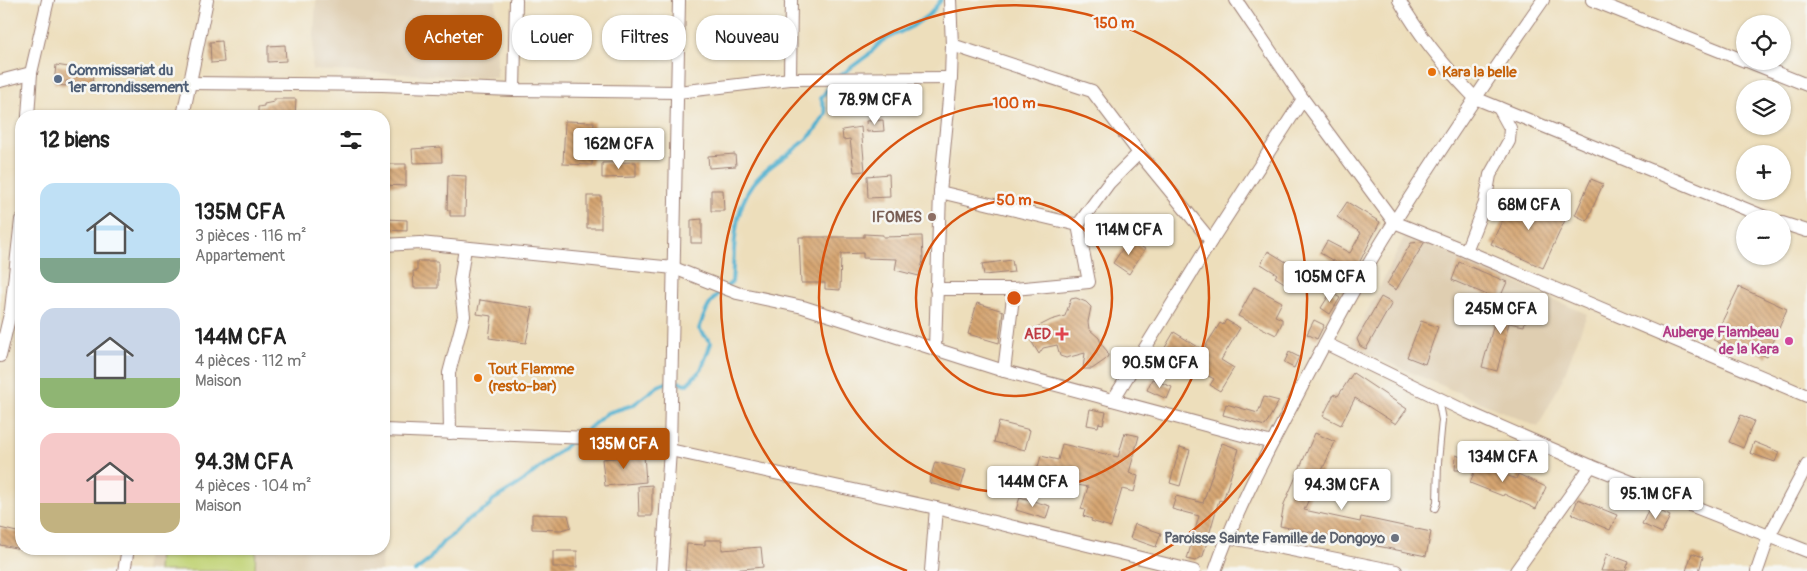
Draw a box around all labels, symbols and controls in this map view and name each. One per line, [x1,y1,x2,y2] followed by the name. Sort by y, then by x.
[1094,14,1134,33] text: 150 m
[405,15,502,60] chip: Acheter
[512,15,592,60] chip: Louer
[602,15,686,60] chip: Filtres
[696,15,797,60] chip: Nouveau
[1736,15,1791,265] map controls
[1736,15,1791,70] button: locate
[68,61,190,97] place label: Commissariat du 1er arrondissement
[1442,63,1517,82] place label: Kara la belle
[1426,66,1438,78] marker: Kara la belle
[52,73,64,85] marker: Commissariat du 1er arrondissement
[1736,80,1791,135] button: layers
[818,84,932,126] pin: 78.9M CFA
[838,90,912,110] text: 78.9M CFA
[993,94,1035,113] text: 100 m
[337,126,365,154] icon: filters
[40,127,109,154] text: 12 biens
[567,128,671,170] pin: 162M CFA
[584,134,654,154] text: 162M CFA
[1736,145,1791,200] button: +
[1483,188,1575,231] pin: 68M CFA
[997,191,1031,210] text: 50 m
[1498,195,1560,215] text: 68M CFA
[195,199,285,226] text: 135M CFA
[80,203,140,263] icon: home
[872,208,922,227] place label: IFOMES
[1736,210,1791,265] button: −
[926,211,938,223] marker: IFOMES
[1077,214,1181,256] pin: 114M CFA
[1096,220,1162,240] text: 114M CFA
[195,226,307,246] text: 3 pièces · 116 m²
[195,246,285,266] text: Appartement
[1278,260,1382,303] pin: 105M CFA
[1295,267,1365,287] text: 105M CFA
[1005,289,1023,307] centre of rings
[1449,292,1553,335] pin: 245M CFA
[1465,299,1537,319] text: 245M CFA
[1662,323,1779,359] place label: Auberge Flambeau de la Kara
[195,324,286,351] text: 144M CFA
[1024,325,1052,344] place label: AED
[1055,327,1069,341] marker: AED
[80,328,140,388] icon: home
[1783,335,1795,347] marker: Auberge Flambeau de la Kara
[1103,346,1217,389] pin: 90.5M CFA
[195,351,307,371] text: 4 pièces · 112 m²
[1122,353,1198,373] text: 90.5M CFA
[487,360,575,396] place label: Tout Flamme (resto-bar)
[195,371,241,391] text: Maison
[472,372,484,384] marker: Tout Flamme (resto-bar)
[572,428,676,470] pin: 135M CFA
[590,434,658,454] text: 135M CFA
[1451,440,1555,483] pin: 134M CFA
[1468,447,1538,467] text: 134M CFA
[195,449,293,476] text: 94.3M CFA
[80,453,140,513] icon: home
[981,466,1085,508] pin: 144M CFA
[1285,468,1399,511] pin: 94.3M CFA
[998,472,1068,492] text: 144M CFA
[1305,475,1379,495] text: 94.3M CFA
[195,476,312,496] text: 4 pièces · 104 m²
[1599,478,1713,520] pin: 95.1M CFA
[1620,484,1692,504] text: 95.1M CFA
[195,496,241,516] text: Maison
[1164,529,1385,548] place label: Paroisse Sainte Famille de Dongoyo
[1389,532,1401,544] marker: Paroisse Sainte Famille de Dongoyo

